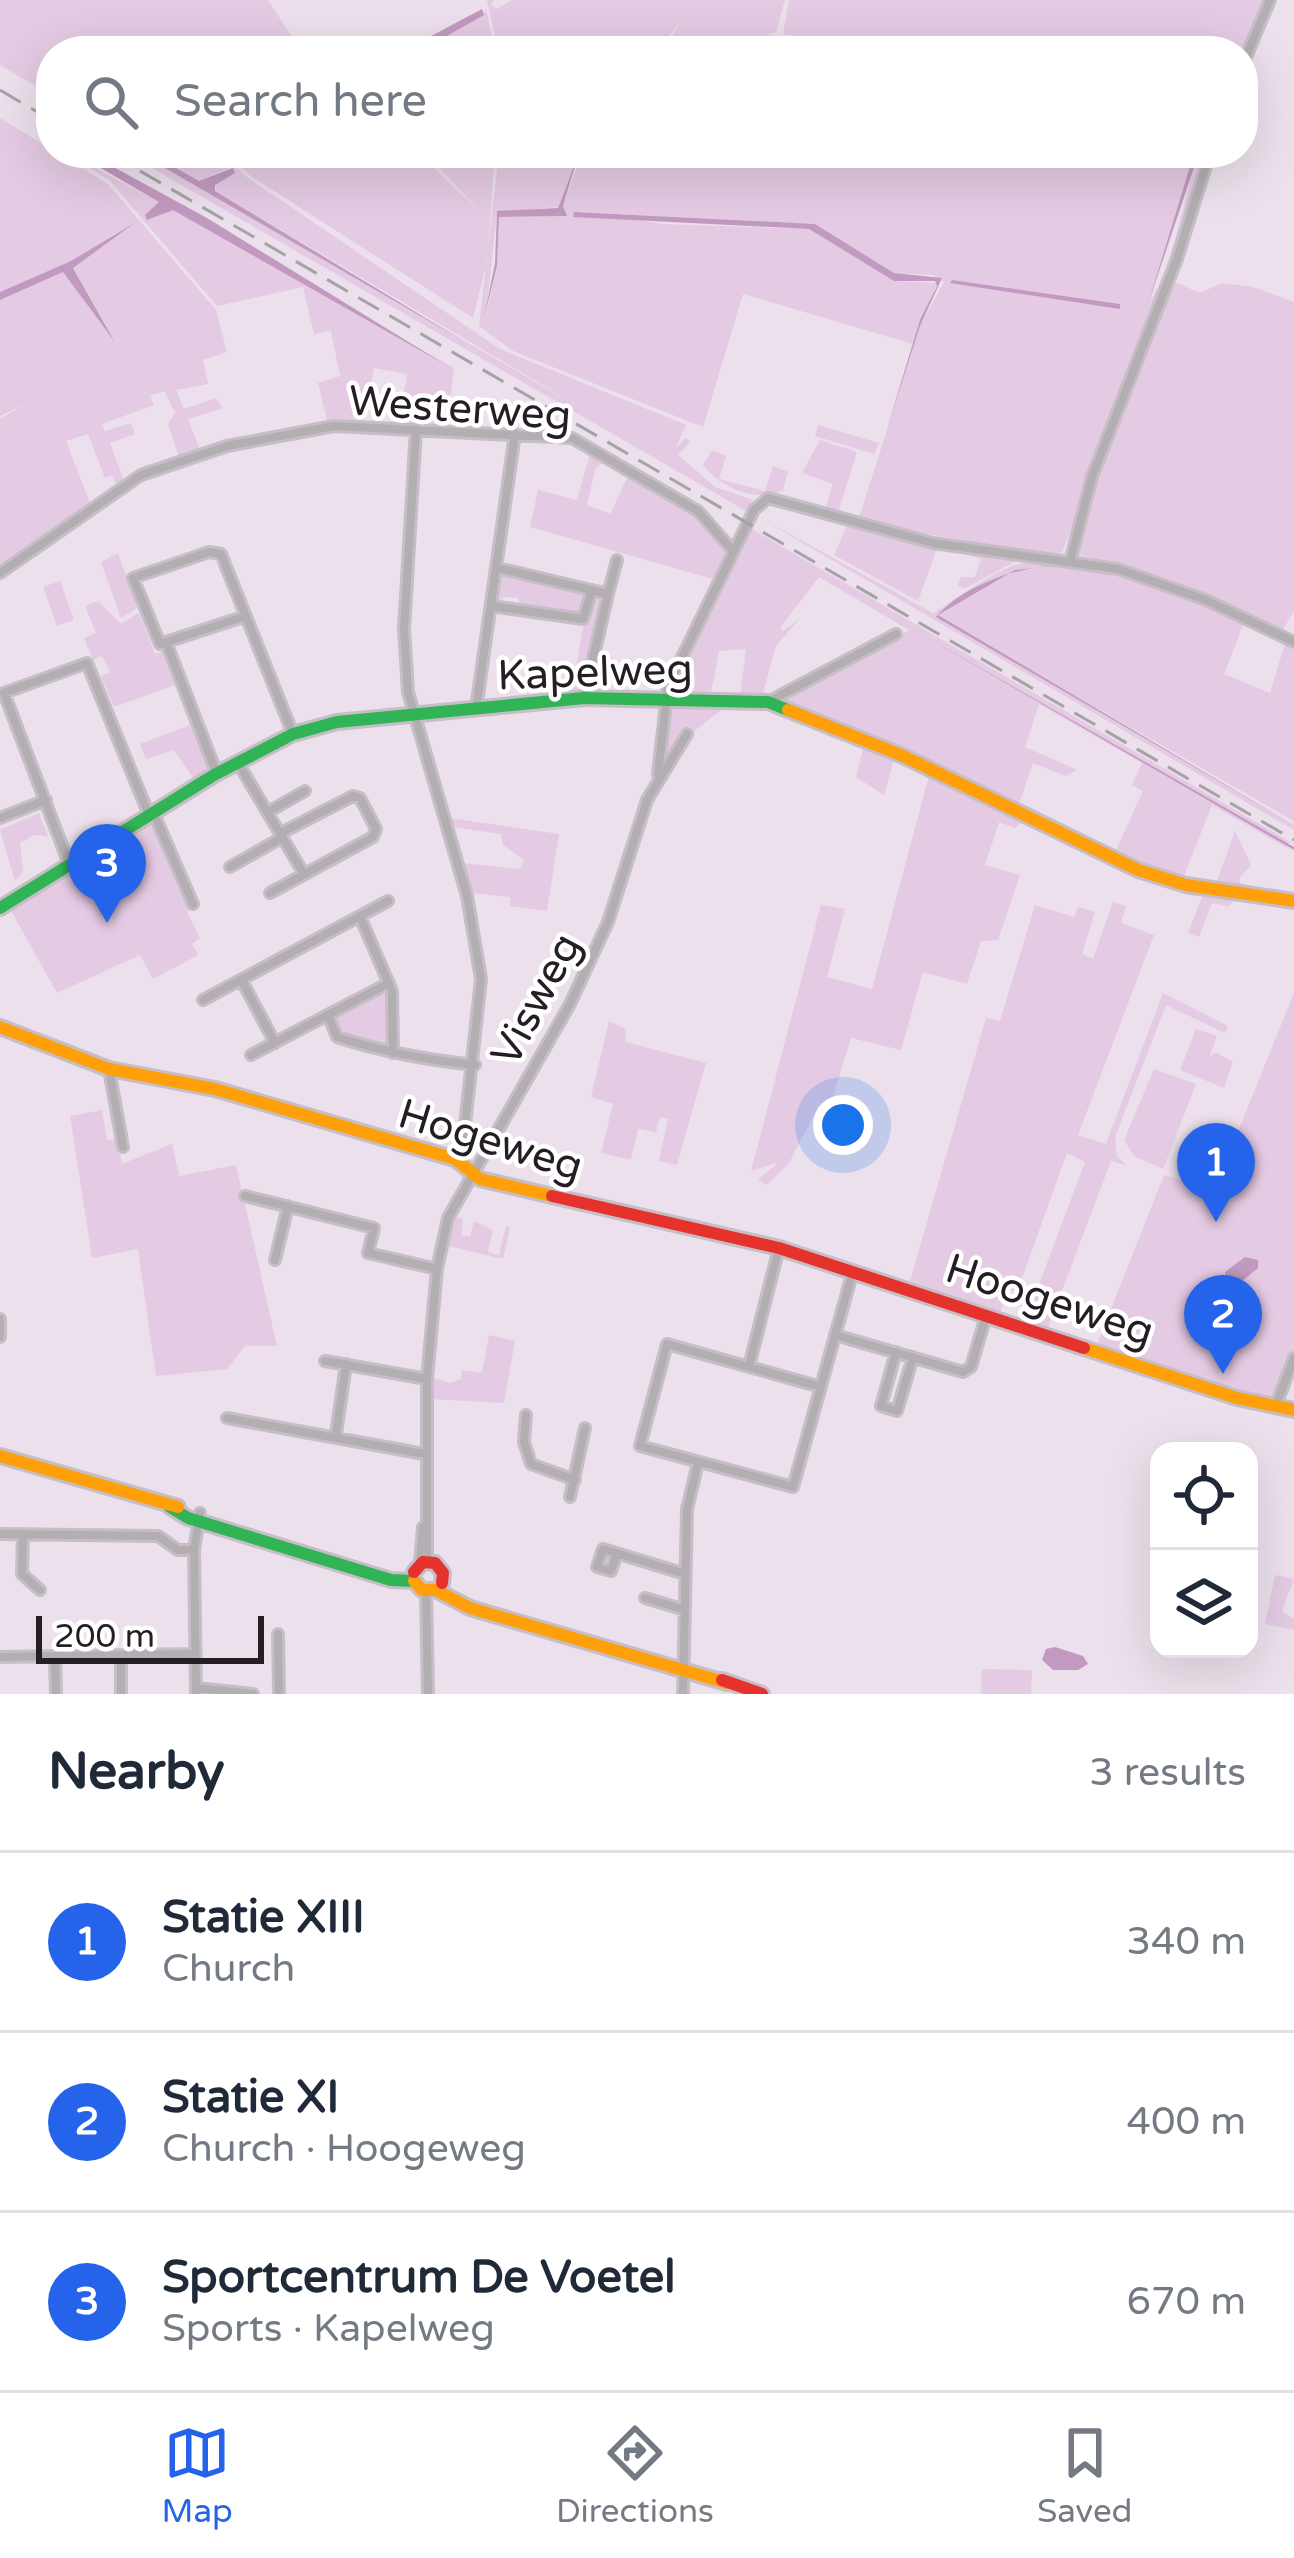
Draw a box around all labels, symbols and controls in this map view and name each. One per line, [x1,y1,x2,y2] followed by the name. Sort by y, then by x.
[36,36,1258,168] search box
[78,69,144,135] icon: search
[174,75,427,129] text: Search here
[347,375,573,442] street label: Westerweg
[496,644,694,701] street label: Kapelweg
[68,824,146,923] pin: 3
[480,925,592,1075] street label: Visweg
[392,1088,589,1193] street label: Hogeweg
[813,1095,873,1155] your location
[1177,1123,1255,1222] pin: 1
[939,1243,1160,1358] street label: Hoogeweg
[1184,1275,1262,1374] pin: 2
[1150,1442,1258,1658] map controls
[1150,1442,1258,1550] button: locate
[1150,1550,1258,1658] button: layers
[36,1610,264,1663] scale bar
[54,1617,155,1656] text: 200 m
[48,1741,225,1803] text: Nearby
[1089,1749,1246,1796] text: 3 results
[162,1891,365,1945] text: Statie XIII
[75,1918,99,1965] text: 1
[1127,1918,1246,1965] text: 340 m
[162,1945,295,1992] text: Church
[162,2071,339,2125] text: Statie XI
[75,2098,99,2145] text: 2
[1127,2098,1246,2145] text: 400 m
[162,2125,526,2172] text: Church · Hoogeweg
[162,2251,675,2305] text: Sportcentrum De Voetel
[75,2278,99,2325] text: 3
[1127,2278,1246,2325] text: 670 m
[162,2305,495,2352] text: Sports · Kapelweg
[162,2420,233,2531] tab: Map
[556,2420,714,2531] tab: Directions
[1037,2420,1132,2531] tab: Saved

